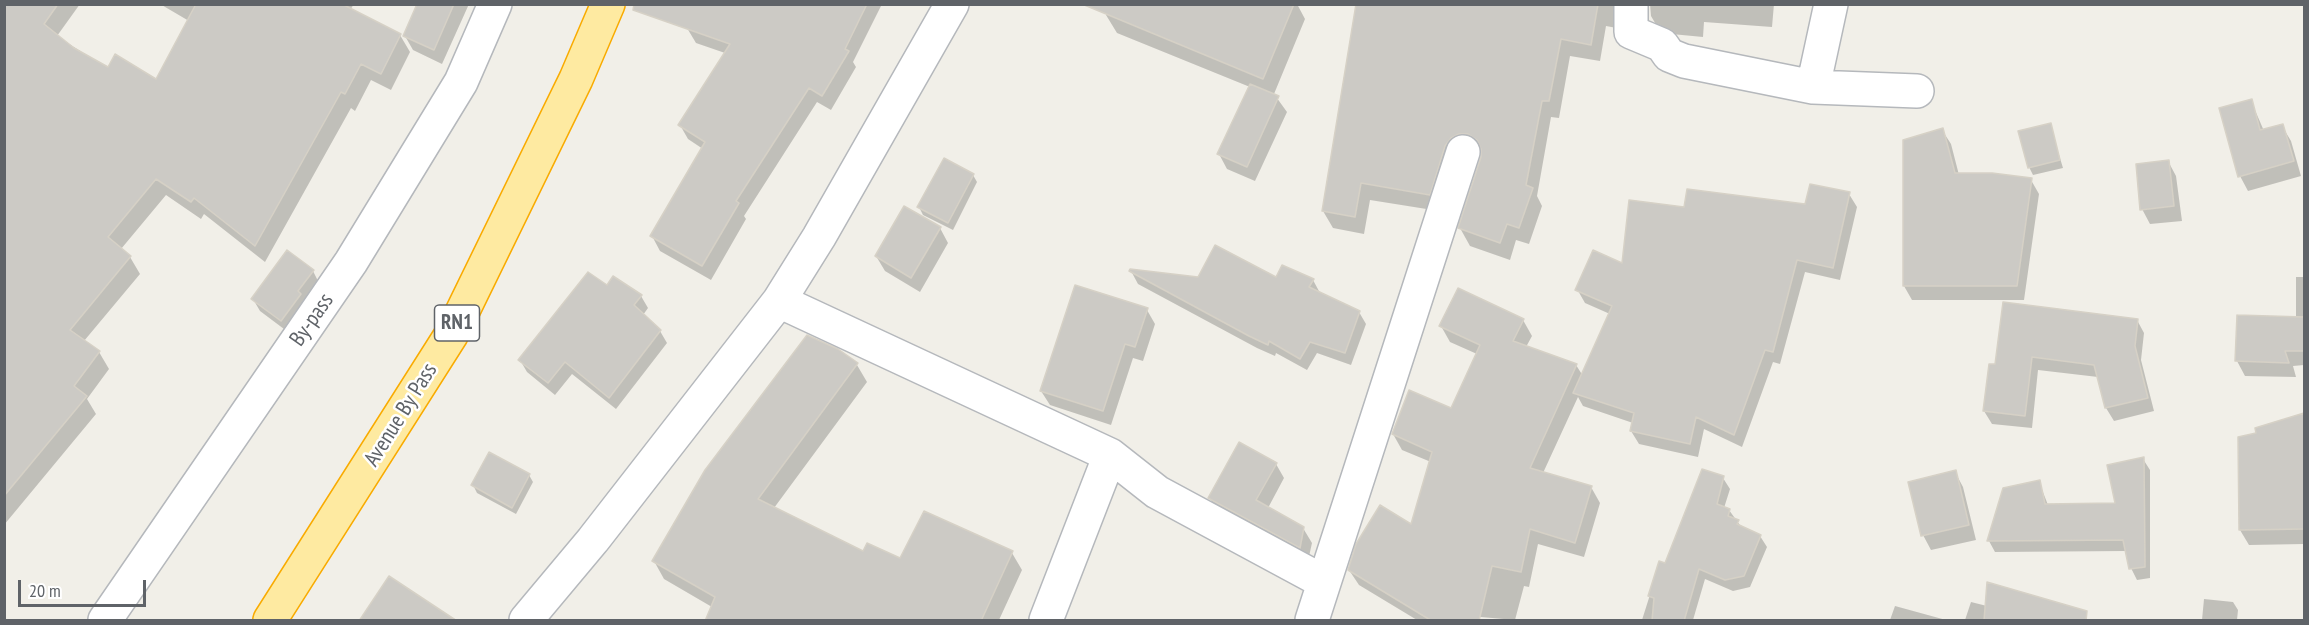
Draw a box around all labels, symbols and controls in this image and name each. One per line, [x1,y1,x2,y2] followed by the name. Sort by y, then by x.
[284,289,340,351] street label: By-pass
[434,305,480,341] road number: RN1
[359,359,443,471] street label: Avenue By Pass
[21,568,148,606] scale bar
[29,579,61,602] text: 20 m

